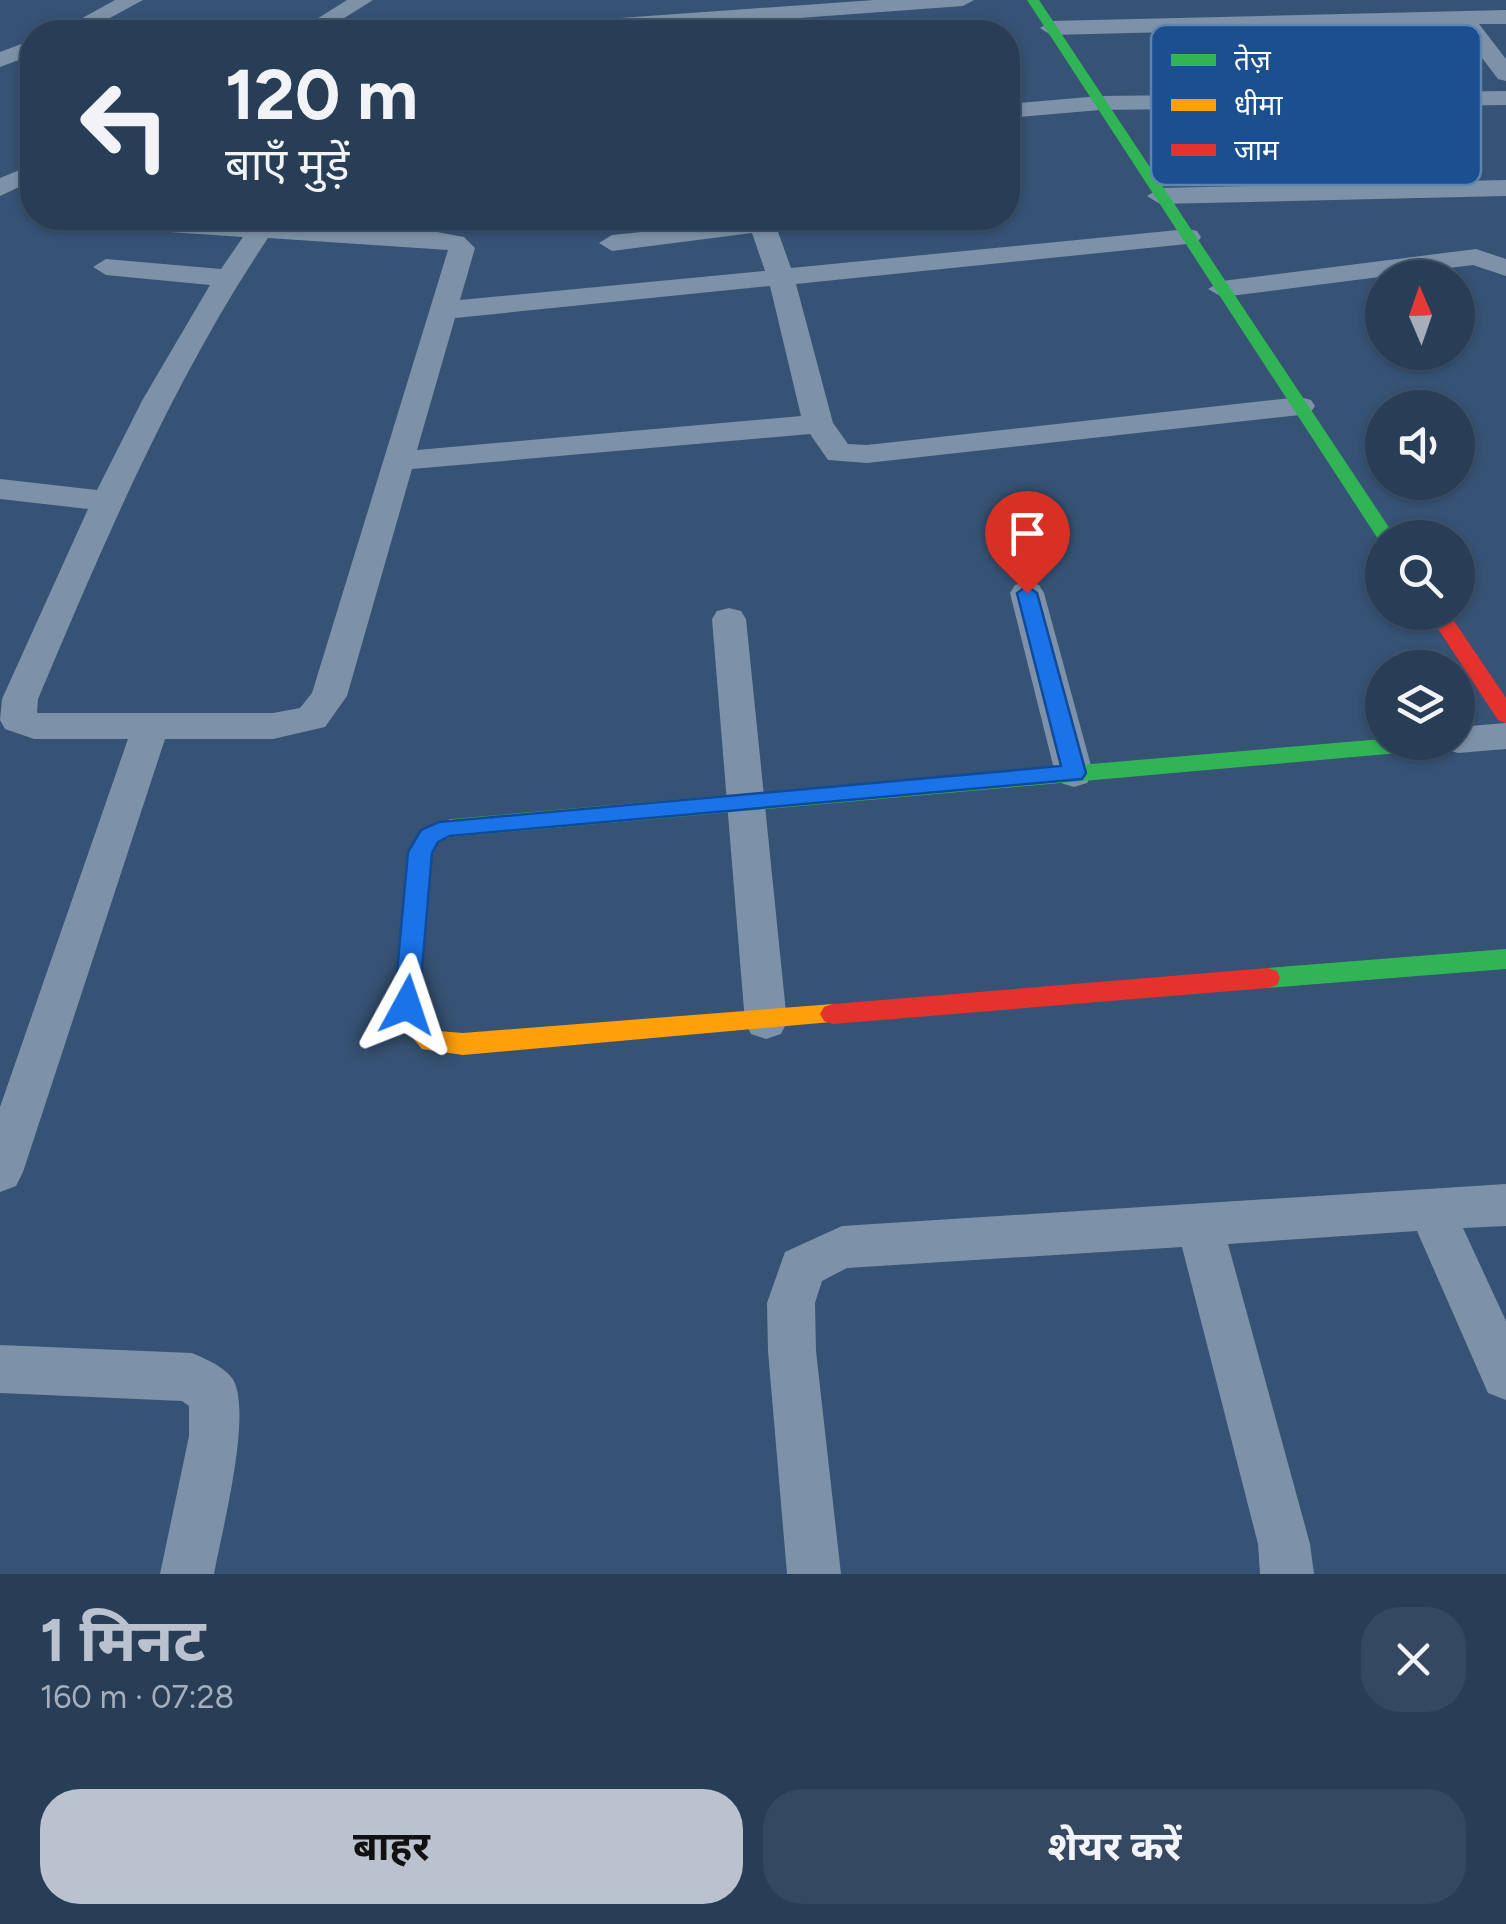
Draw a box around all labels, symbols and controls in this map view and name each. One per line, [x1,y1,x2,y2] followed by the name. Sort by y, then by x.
[1151,25,1481,185] legend
[1234,43,1272,77] text: तेज़
[225,52,418,137] text: 120 m
[60,60,190,190] icon: left
[1234,88,1283,122] text: धीमा
[1234,133,1280,167] text: जाम
[225,137,349,191] text: बाएँ मुड़ें
[1365,260,1475,370] north arrow
[1365,260,1475,760] map controls
[1365,390,1475,500] button: sound
[985,491,1070,594] pin
[1000,506,1055,561] icon: arrive
[1365,520,1475,630] button: search
[1365,650,1475,760] button: layers
[355,953,459,1057] position arrow
[40,1604,206,1676] text: 1 मिनट
[1361,1607,1466,1712] button: close
[40,1678,234,1716] text: 160 m · 07:28
[40,1789,743,1904] button: बाहर
[763,1789,1466,1904] button: शेयर करें

